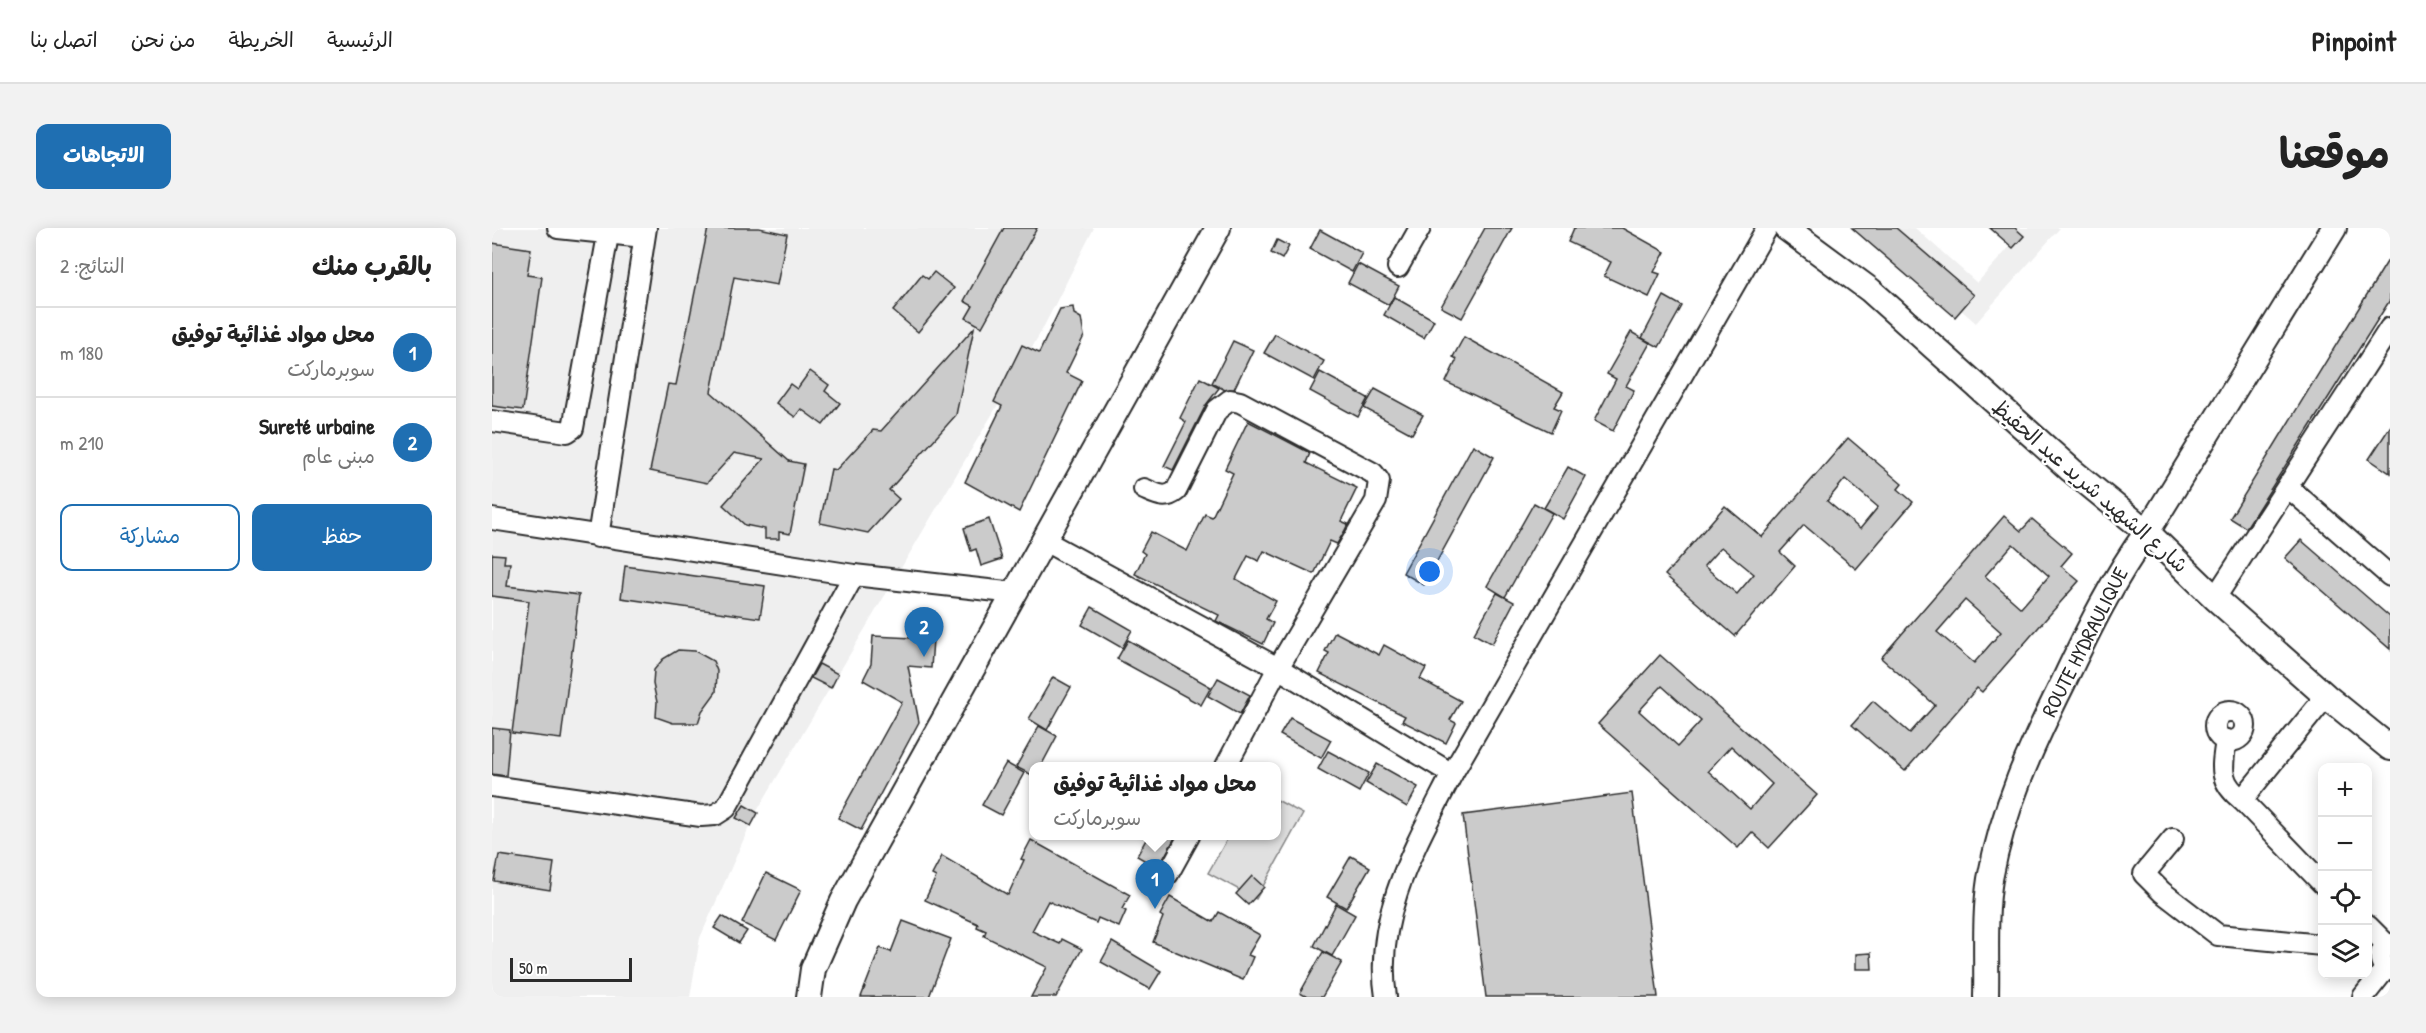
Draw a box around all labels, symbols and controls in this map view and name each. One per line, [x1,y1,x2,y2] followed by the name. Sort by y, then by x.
[2312,22,2396,60] text: Pinpoint
[30,25,98,54] text: اتصل بنا
[131,25,195,54] text: من نحن
[228,25,294,54] text: الخريطة
[327,25,393,54] text: الرئيسية
[36,124,171,189] button: الاتجاهات
[2279,124,2390,181] text: موقعنا
[312,248,432,283] text: بالقرب منك
[60,252,125,279] text: النتائج: 2
[172,319,375,349] text: محل مواد غذائية توفيق
[60,339,103,366] text: 180 m
[409,339,416,366] text: 1
[287,355,375,382] text: سوبرماركت
[1985,392,2195,580] street label: شارع الشهيد شريد عبد الحفيظ
[259,411,375,441] text: Sureté urbaine
[60,429,104,456] text: 210 m
[408,429,417,456] text: 2
[302,442,375,469] text: مبنى عام
[60,504,240,571] button: مشاركة
[252,504,432,571] button: حفظ
[1415,557,1444,586] your location
[2034,562,2135,722] street label: ROUTE HYDRAULIQUE
[904,608,944,657] pin: 2
[1029,762,1281,840] popup
[2318,763,2372,979] map controls
[2318,763,2372,817] button: +
[1053,768,1257,798] text: محل مواد غذائية توفيق
[1053,804,1141,831] text: سوبرماركت
[2318,817,2372,871] button: −
[1136,860,1174,909] pin: 1
[2318,871,2372,925] button: locate
[2318,925,2372,979] button: layers
[510,955,632,982] scale bar
[519,957,548,979] text: 50 m

